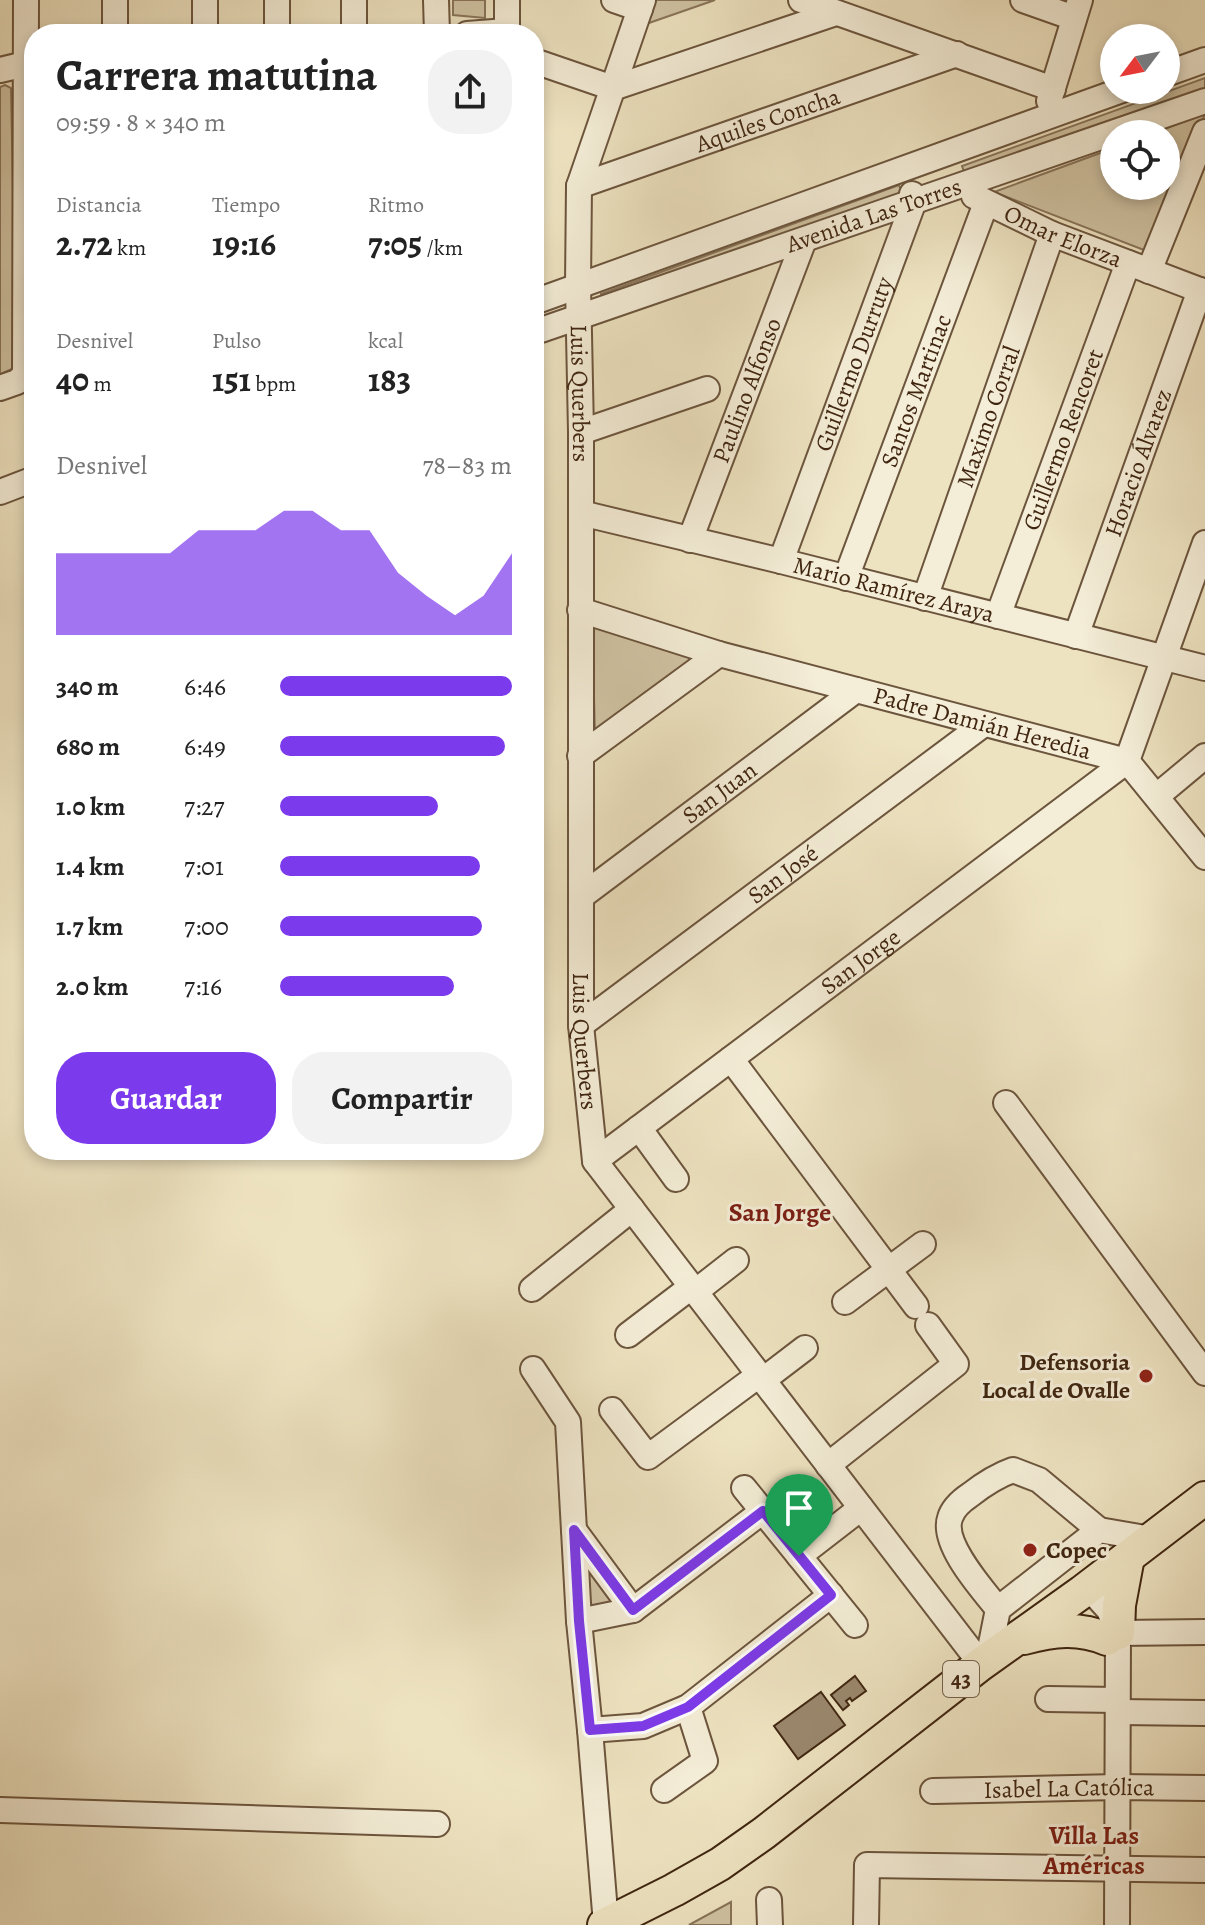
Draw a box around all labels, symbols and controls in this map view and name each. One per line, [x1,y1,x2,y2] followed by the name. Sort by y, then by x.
[1100,24,1180,104] north arrow
[1100,24,1180,200] map controls
[56,45,377,105] text: Carrera matutina
[428,50,512,134] button: share
[690,80,845,160] street label: Aquiles Concha
[56,105,226,140] text: 09:59 · 8 × 340 m
[1100,120,1180,200] button: locate
[781,170,966,261] street label: Avenida Las Torres
[56,190,142,220] text: Distancia
[212,190,280,220] text: Tiempo
[368,190,424,220] text: Ritmo
[999,197,1127,275] street label: Omar Elorza
[56,220,113,267] text: 2.72
[212,220,276,267] text: 19:16
[368,220,422,267] text: 7:05
[113,233,146,263] text: km
[422,233,463,263] text: /km
[807,272,901,456] street label: Guillermo Durruty
[873,310,959,471] street label: Santos Martinac
[705,313,789,468] street label: Paulino Alfonso
[563,324,597,462] street label: Luis Querbers
[56,326,133,356] text: Desnivel
[212,326,261,356] text: Pulso
[368,326,403,356] text: kcal
[949,342,1028,492] street label: Maximo Corral
[1015,344,1111,535] street label: Guillermo Rencoret
[56,356,89,403] text: 40
[212,356,251,403] text: 151
[368,356,411,403] text: 183
[89,369,112,399] text: m
[251,369,296,399] text: bpm
[1097,384,1179,541] street label: Horacio Álvarez
[56,448,147,483] text: Desnivel
[422,448,512,483] text: 78–83 m
[790,549,999,630] street label: Mario Ramírez Araya
[56,669,119,704] text: 340 m
[184,669,226,704] text: 6:46
[870,679,1096,767] street label: Padre Damián Heredia
[56,729,120,764] text: 680 m
[184,729,226,764] text: 6:49
[676,754,763,831] street label: San Juan
[56,789,125,824] text: 1.0 km
[184,789,224,824] text: 7:27
[741,837,825,911] street label: San José
[56,849,124,884] text: 1.4 km
[184,849,224,884] text: 7:01
[56,909,123,944] text: 1.7 km
[184,909,229,944] text: 7:00
[814,921,907,1002] street label: San Jorge
[56,969,129,1004] text: 2.0 km
[184,969,222,1004] text: 7:16
[564,972,606,1111] street label: Luis Querbers
[56,1052,276,1144] button: Guardar
[292,1052,512,1144] button: Compartir
[729,1195,831,1230] district label: San Jorge
[982,1346,1130,1406] place label: Defensoria Local de Ovalle
[1137,1367,1155,1385] marker: Defensoria Local de Ovalle
[765,1474,833,1556] pin
[777,1486,821,1530] icon: arrive
[1046,1534,1107,1566] place label: Copec
[1021,1541,1039,1559] marker: Copec
[943,1661,979,1697] road number: 43
[983,1771,1155,1806] street label: Isabel La Católica
[1042,1818,1145,1883] district label: Villa Las Américas

